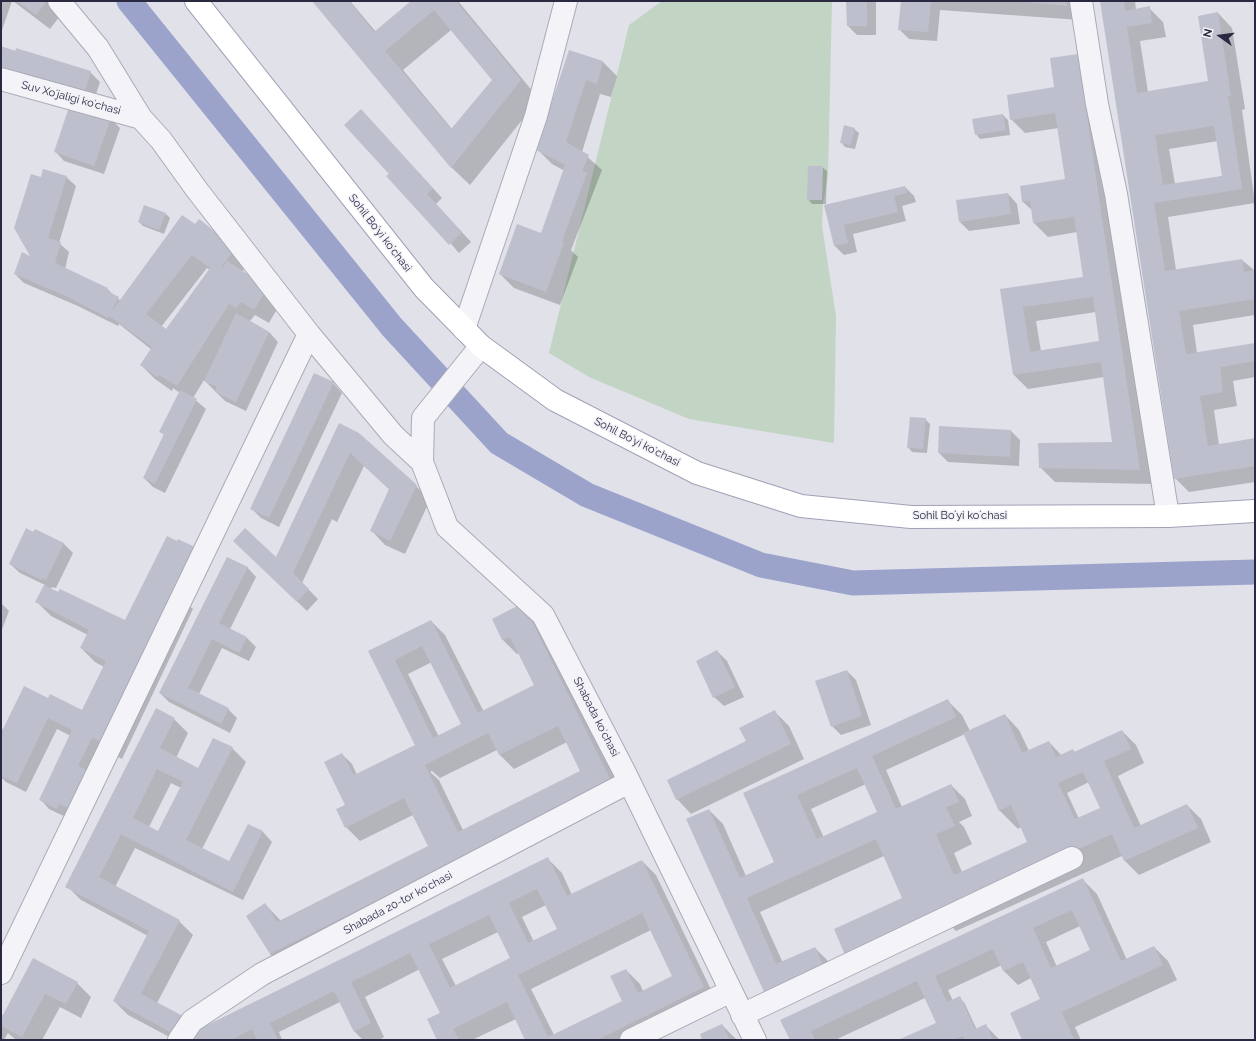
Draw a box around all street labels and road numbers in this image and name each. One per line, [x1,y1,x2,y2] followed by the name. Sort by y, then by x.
[20,78,122,118] street label: Suv Xoʻjaligi koʻchasi
[346,192,414,274] street label: Sohil Boʻyi koʻchasi
[592,415,682,469] street label: Sohil Boʻyi koʻchasi
[913,509,1007,523] street label: Sohil Boʻyi koʻchasi
[570,675,622,759] street label: Shabada koʻchasi
[341,869,455,937] street label: Shabada 20-tor koʻchasi

